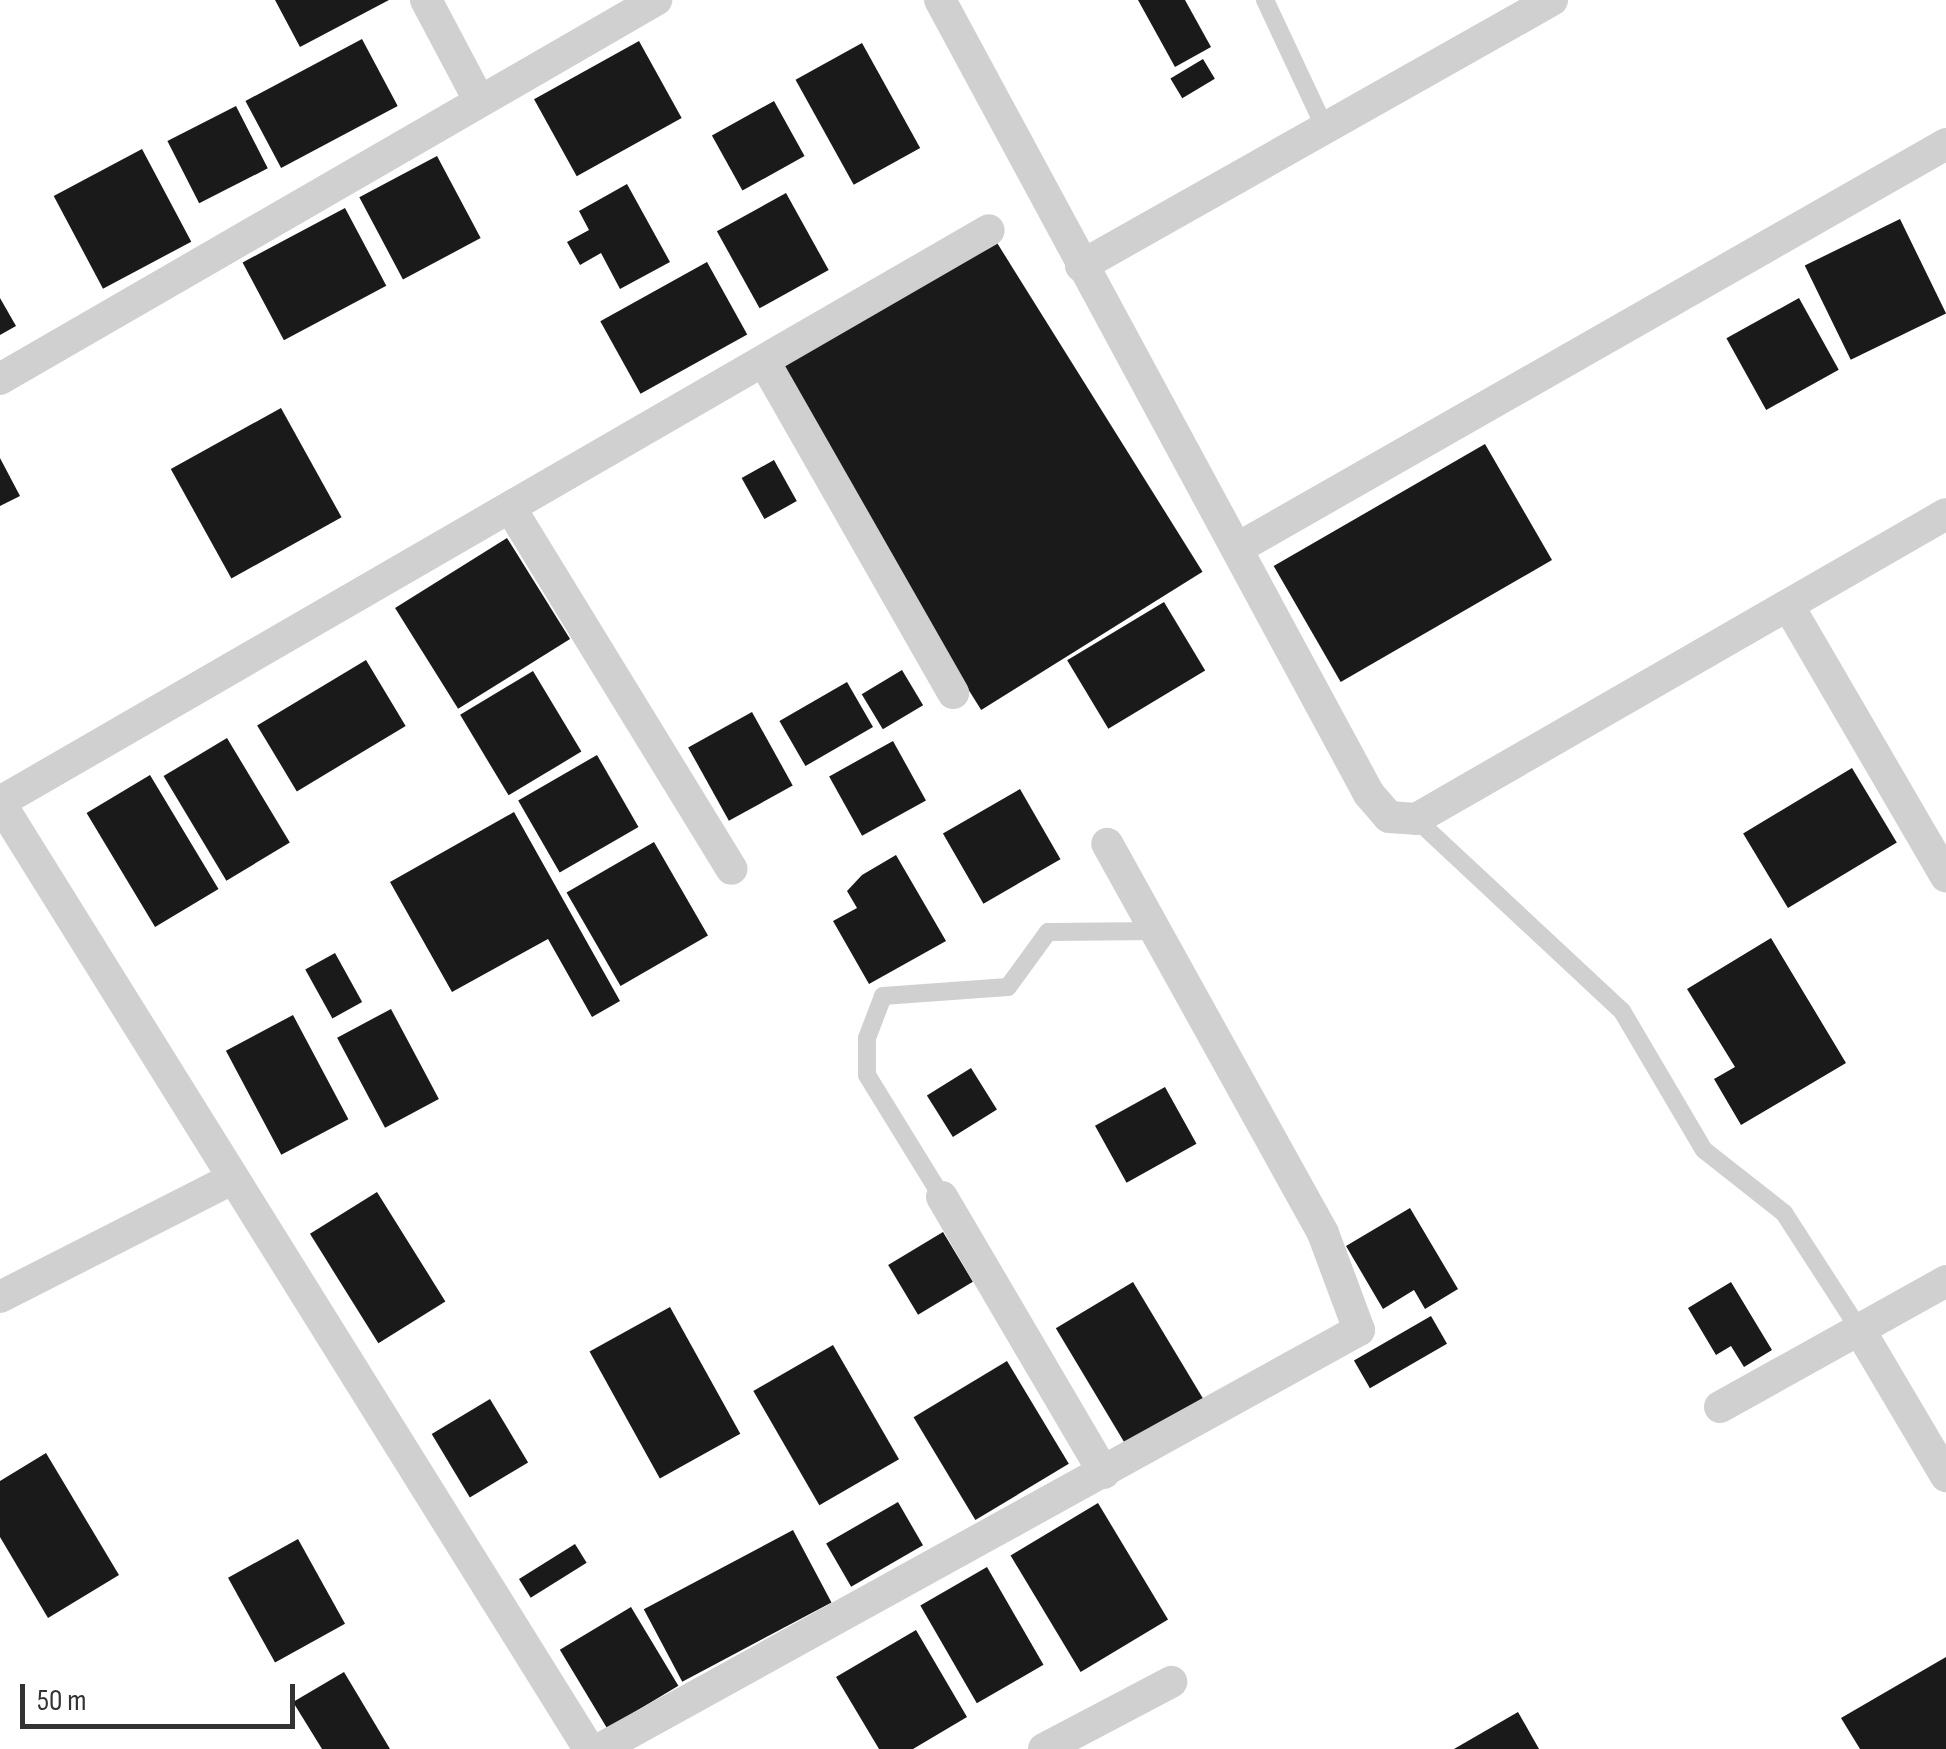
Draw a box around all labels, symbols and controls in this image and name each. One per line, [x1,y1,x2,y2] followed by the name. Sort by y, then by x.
[25,1664,300,1726] scale bar
[37,1683,86,1719] text: 50 m

